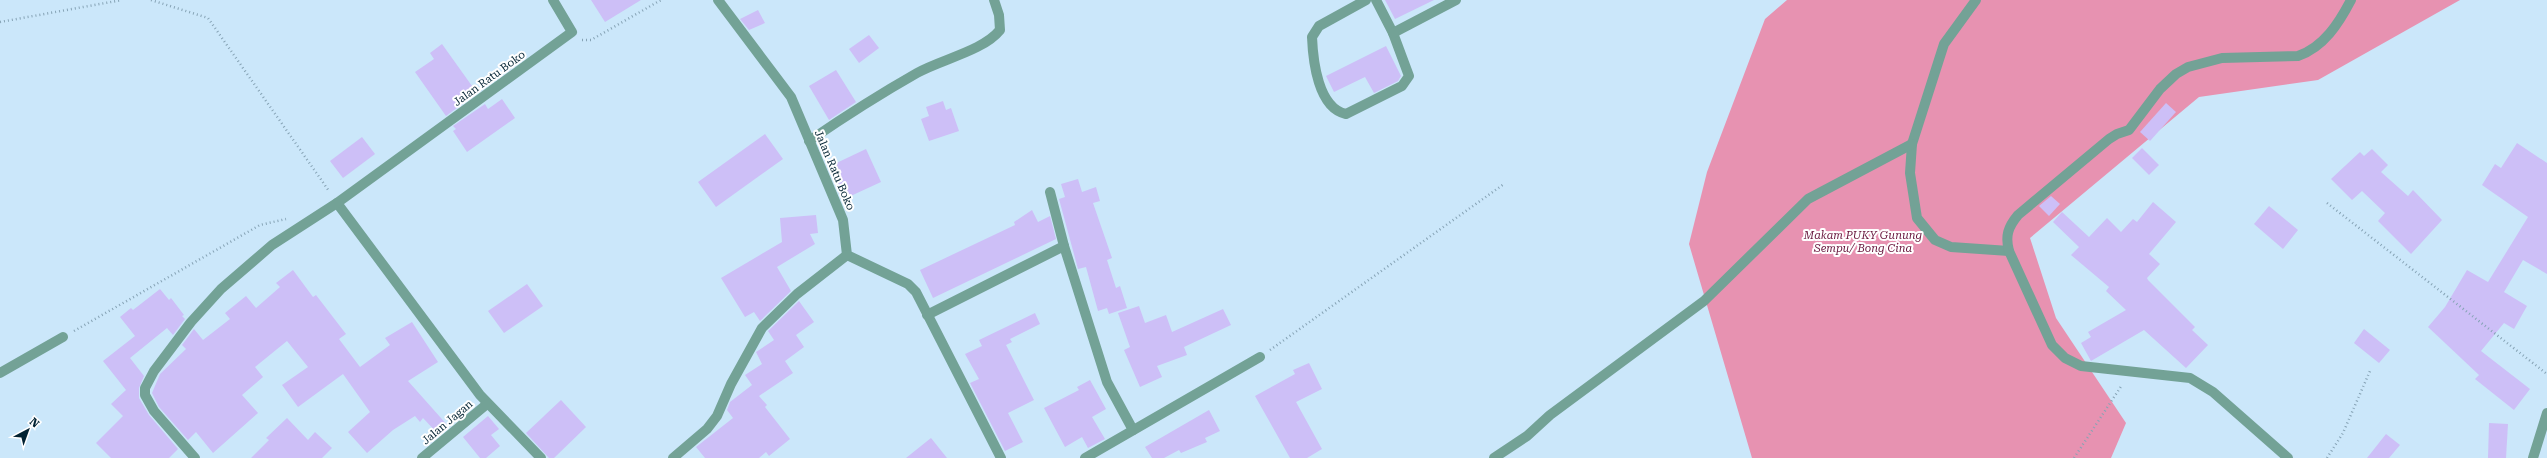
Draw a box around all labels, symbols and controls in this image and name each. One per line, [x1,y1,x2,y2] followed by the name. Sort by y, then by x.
[451,48,528,109] street label: Jalan Ratu Boko
[812,128,857,212] street label: Jalan Ratu Boko
[1803,229,1923,255] park label: Makam PUKY Gunung Sempu/ Bong Cina
[419,397,475,447] street label: Jalan Jagan
[8,410,48,450] north arrow
[27,415,42,431] text: N

